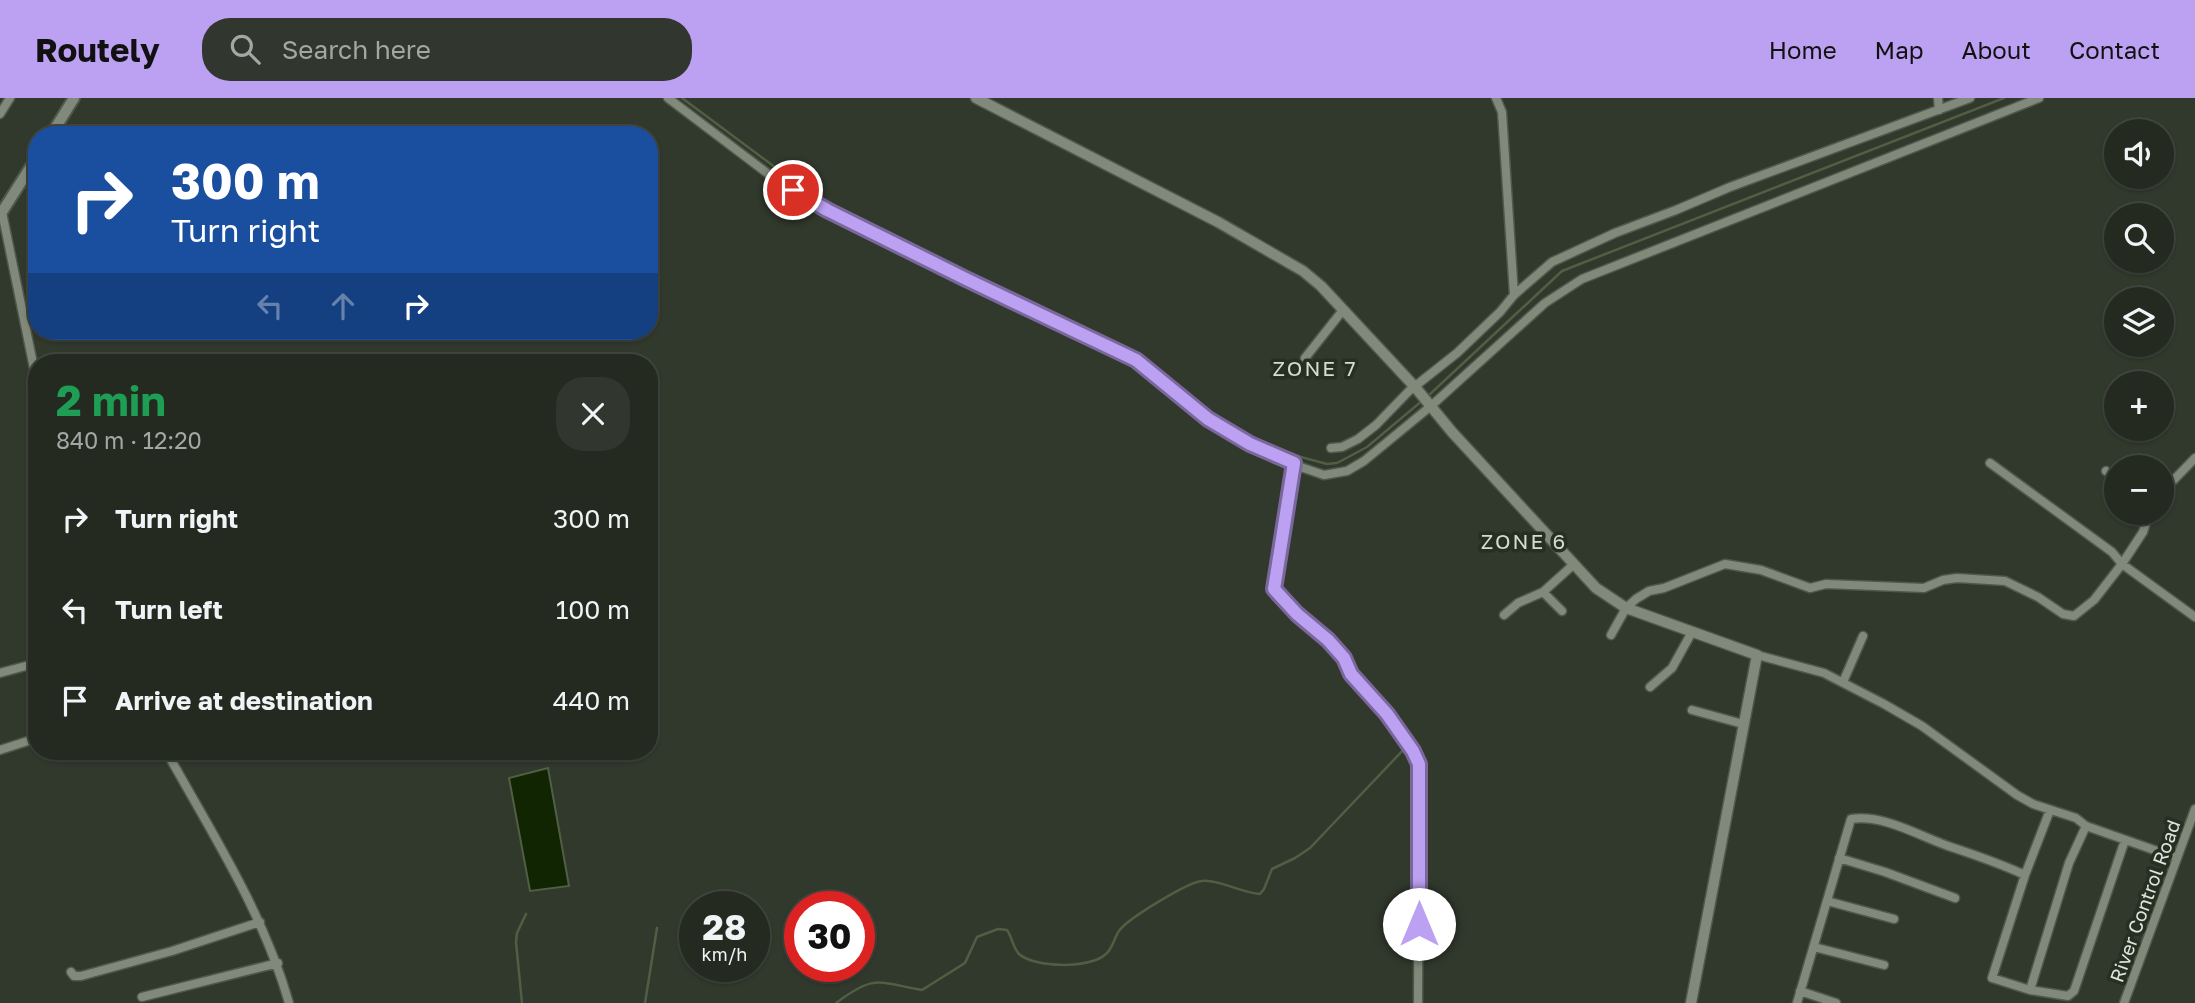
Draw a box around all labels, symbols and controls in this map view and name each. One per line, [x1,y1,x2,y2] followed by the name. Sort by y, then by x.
[202,18,692,81] search box
[35,30,160,69] text: Routely
[226,30,264,68] icon: search
[282,34,431,65] text: Search here
[1769,35,1837,64] text: Home
[1875,35,1924,64] text: Map
[1962,35,2031,64] text: About
[2069,35,2160,64] text: Contact
[2104,119,2174,525] map controls
[2104,119,2174,189] button: sound
[171,151,320,210] text: 300 m
[56,154,147,245] icon: right
[763,160,823,220] pin
[774,171,812,209] icon: arrive
[2104,203,2174,273] button: search
[171,211,320,249] text: Turn right
[251,287,289,325] icon: left
[324,287,362,325] icon: ahead
[397,287,435,325] icon: right
[2104,287,2174,357] button: layers
[1272,355,1358,381] district label: ZONE 7
[2104,371,2174,441] button: +
[56,375,166,425] text: 2 min
[556,377,630,451] button: close
[56,426,202,454] text: 840 m · 12:20
[2104,455,2174,525] button: −
[56,500,94,538] icon: right
[115,503,238,534] text: Turn right
[553,503,630,534] text: 300 m
[1481,528,1567,554] district label: ZONE 6
[56,591,94,629] icon: left
[115,594,223,625] text: Turn left
[556,594,630,625] text: 100 m
[56,682,94,720] icon: arrive
[115,685,373,716] text: Arrive at destination
[553,685,630,716] text: 440 m
[2105,817,2185,985] street label: River Control Road
[1382,887,1456,961] position arrow
[784,891,875,982] speed limit sign: 30
[703,906,746,948] text: 28
[702,943,747,965] text: km/h

